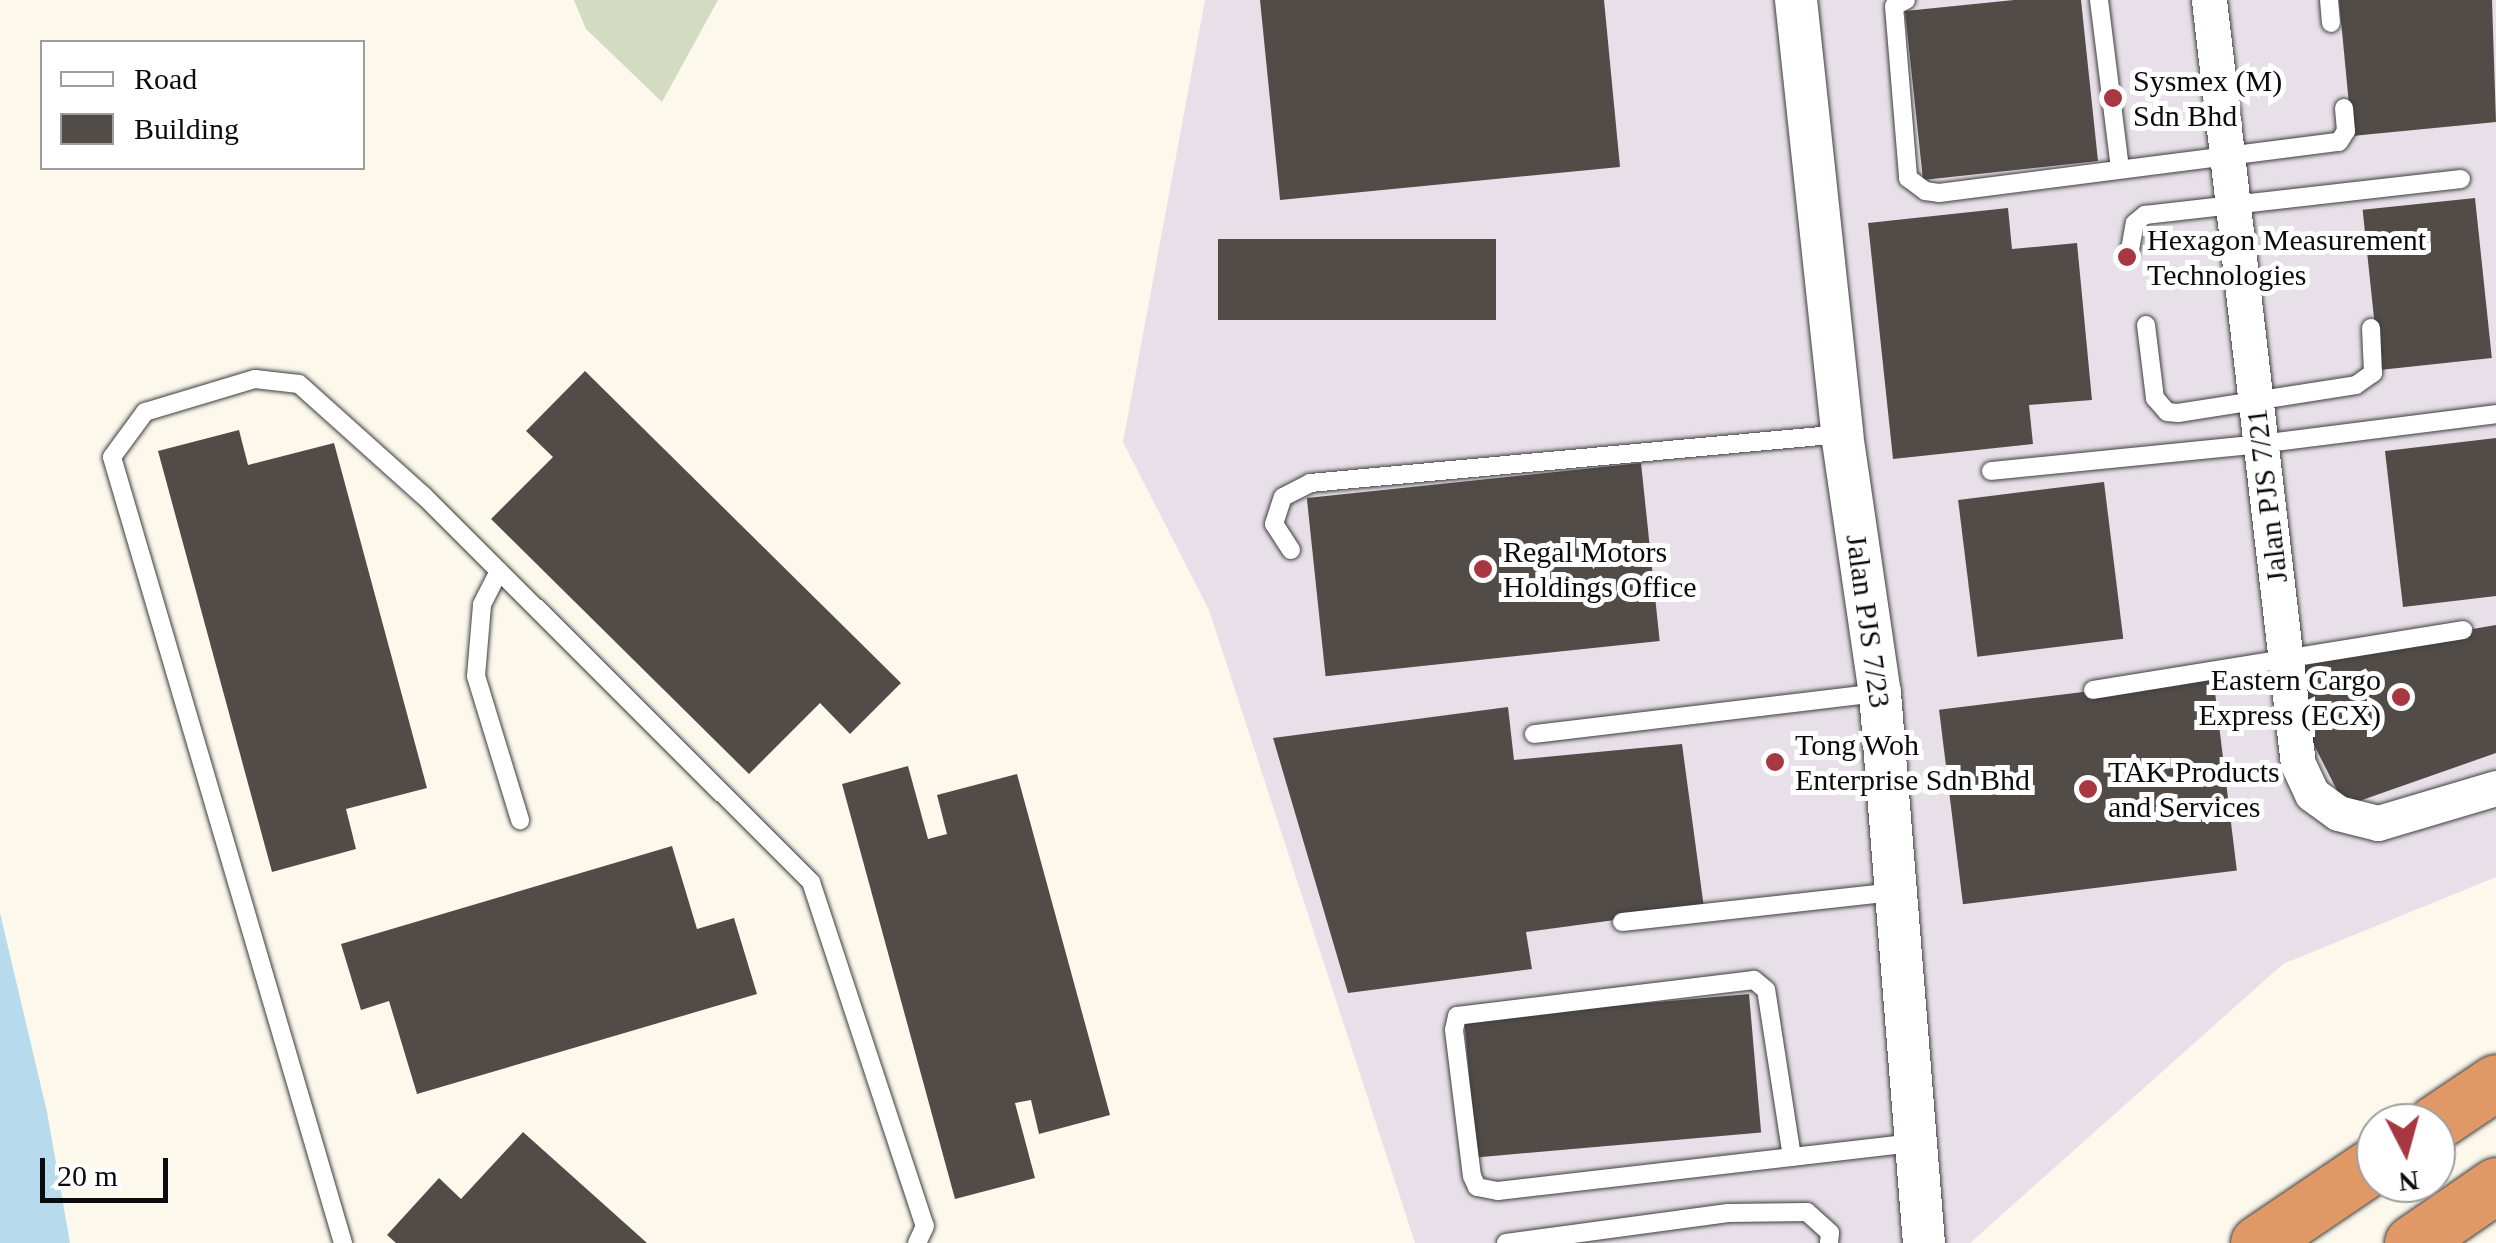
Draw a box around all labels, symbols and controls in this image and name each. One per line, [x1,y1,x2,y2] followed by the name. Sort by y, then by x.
[40,40,365,170] legend
[134,62,197,95] text: Road
[2133,63,2282,134] place label: Sysmex (M) Sdn Bhd
[2102,87,2124,109] marker: Sysmex (M) Sdn Bhd
[134,112,239,145] text: Building
[2147,222,2426,292] place label: Hexagon Measurement Technologies
[2116,246,2138,268] marker: Hexagon Measurement Technologies
[2238,407,2296,585] street label: Jalan PJS 7/21
[1838,532,1898,710] street label: Jalan PJS 7/23
[1503,534,1697,604] place label: Regal Motors Holdings Office
[1472,558,1494,580] marker: Regal Motors Holdings Office
[2199,662,2381,732] place label: Eastern Cargo Express (ECX)
[2390,686,2412,708] marker: Eastern Cargo Express (ECX)
[1795,727,2030,798] place label: Tong Woh Enterprise Sdn Bhd
[1764,751,1786,773] marker: Tong Woh Enterprise Sdn Bhd
[2108,754,2280,824] place label: TAK Products and Services
[2077,778,2099,800] marker: TAK Products and Services
[2356,1103,2456,1203] north arrow
[45,1138,172,1200] scale bar
[57,1159,118,1192] text: 20 m
[2397,1165,2421,1198] text: N

